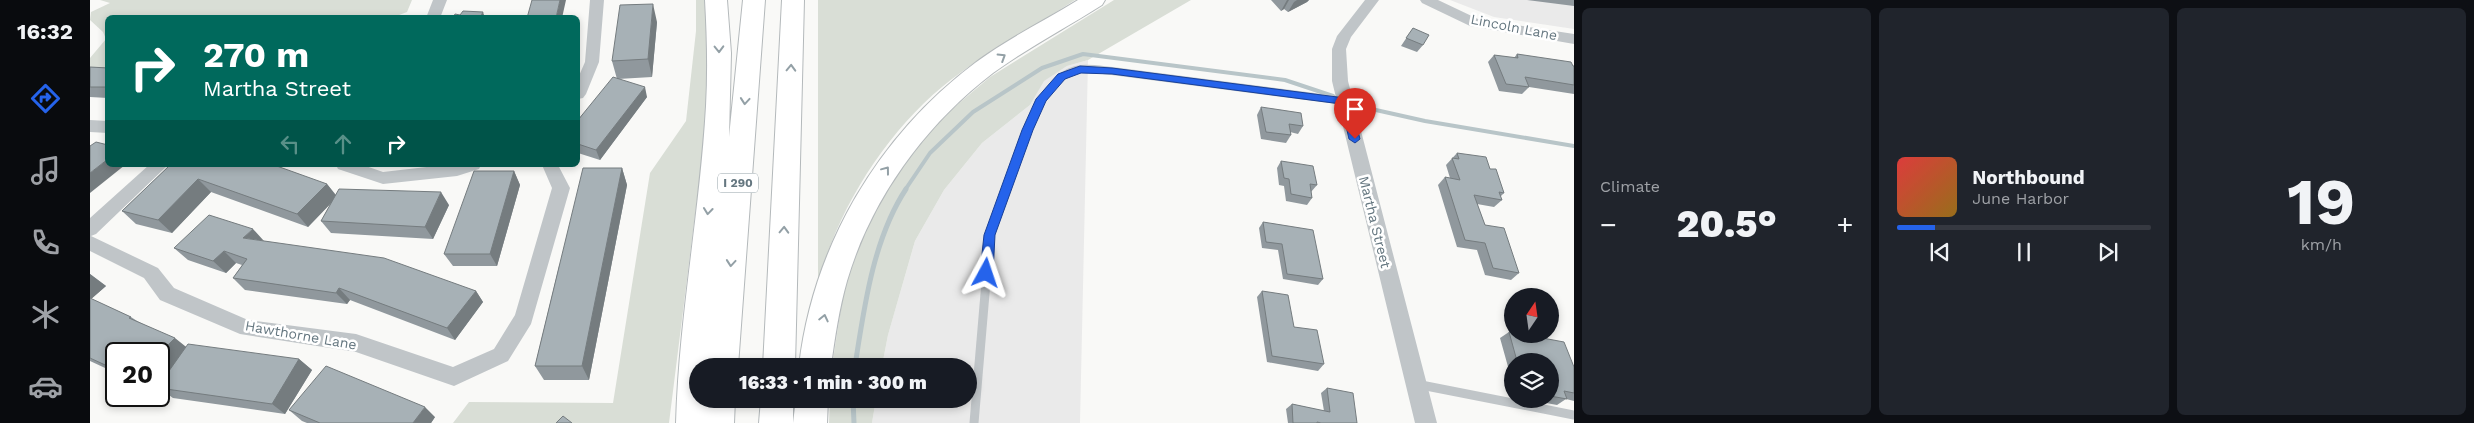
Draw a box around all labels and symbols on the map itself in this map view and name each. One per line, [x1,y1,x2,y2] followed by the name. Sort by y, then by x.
[1469,11,1559,43] street label: Lincoln Lane
[714,45,724,53] one-way arrow
[996,54,1005,64] one-way arrow
[785,63,796,71] one-way arrow
[1334,88,1376,139] pin
[740,97,751,105] one-way arrow
[881,167,889,176] one-way arrow
[718,174,758,192] road number: I 290
[1356,174,1394,270] street label: Martha Street
[703,207,714,215] one-way arrow
[779,226,789,234] one-way arrow
[959,246,1011,298] position arrow
[726,259,737,267] one-way arrow
[1504,288,1559,342] north arrow
[818,314,828,323] one-way arrow
[244,317,358,353] street label: Hawthorne Lane
[105,342,170,407] speed limit sign: 20

